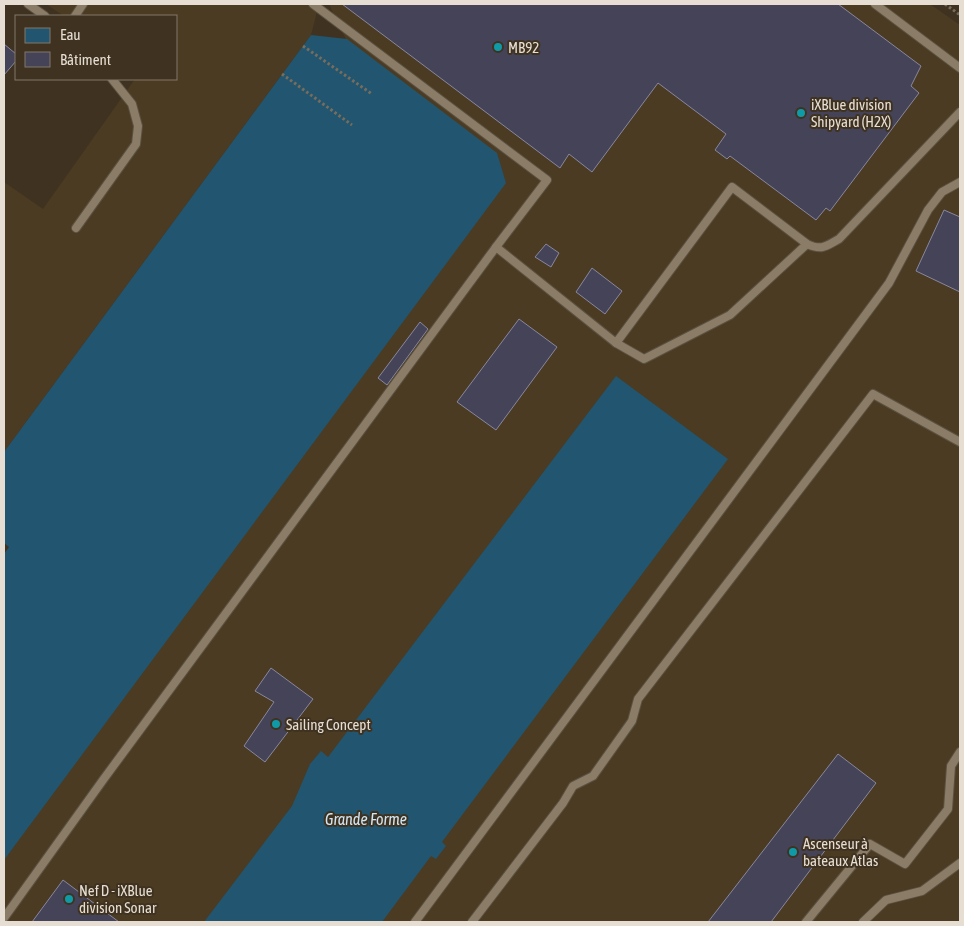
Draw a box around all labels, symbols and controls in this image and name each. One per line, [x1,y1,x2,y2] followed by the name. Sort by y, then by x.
[15,15,178,80] legend
[60,26,81,43] text: Eau
[508,39,539,56] place label: MB92
[492,41,504,53] marker: MB92
[60,51,111,68] text: Bâtiment
[811,96,892,130] place label: iXBlue division Shipyard (H2X)
[795,107,807,119] marker: iXBlue division Shipyard (H2X)
[286,716,371,733] place label: Sailing Concept
[270,718,282,730] marker: Sailing Concept
[325,810,407,828] water label: Grande Forme
[803,835,878,869] place label: Ascenseur à bateaux Atlas
[787,846,799,858] marker: Ascenseur à bateaux Atlas
[79,882,157,916] place label: Nef D - iXBlue division Sonar
[63,893,75,905] marker: Nef D - iXBlue division Sonar

